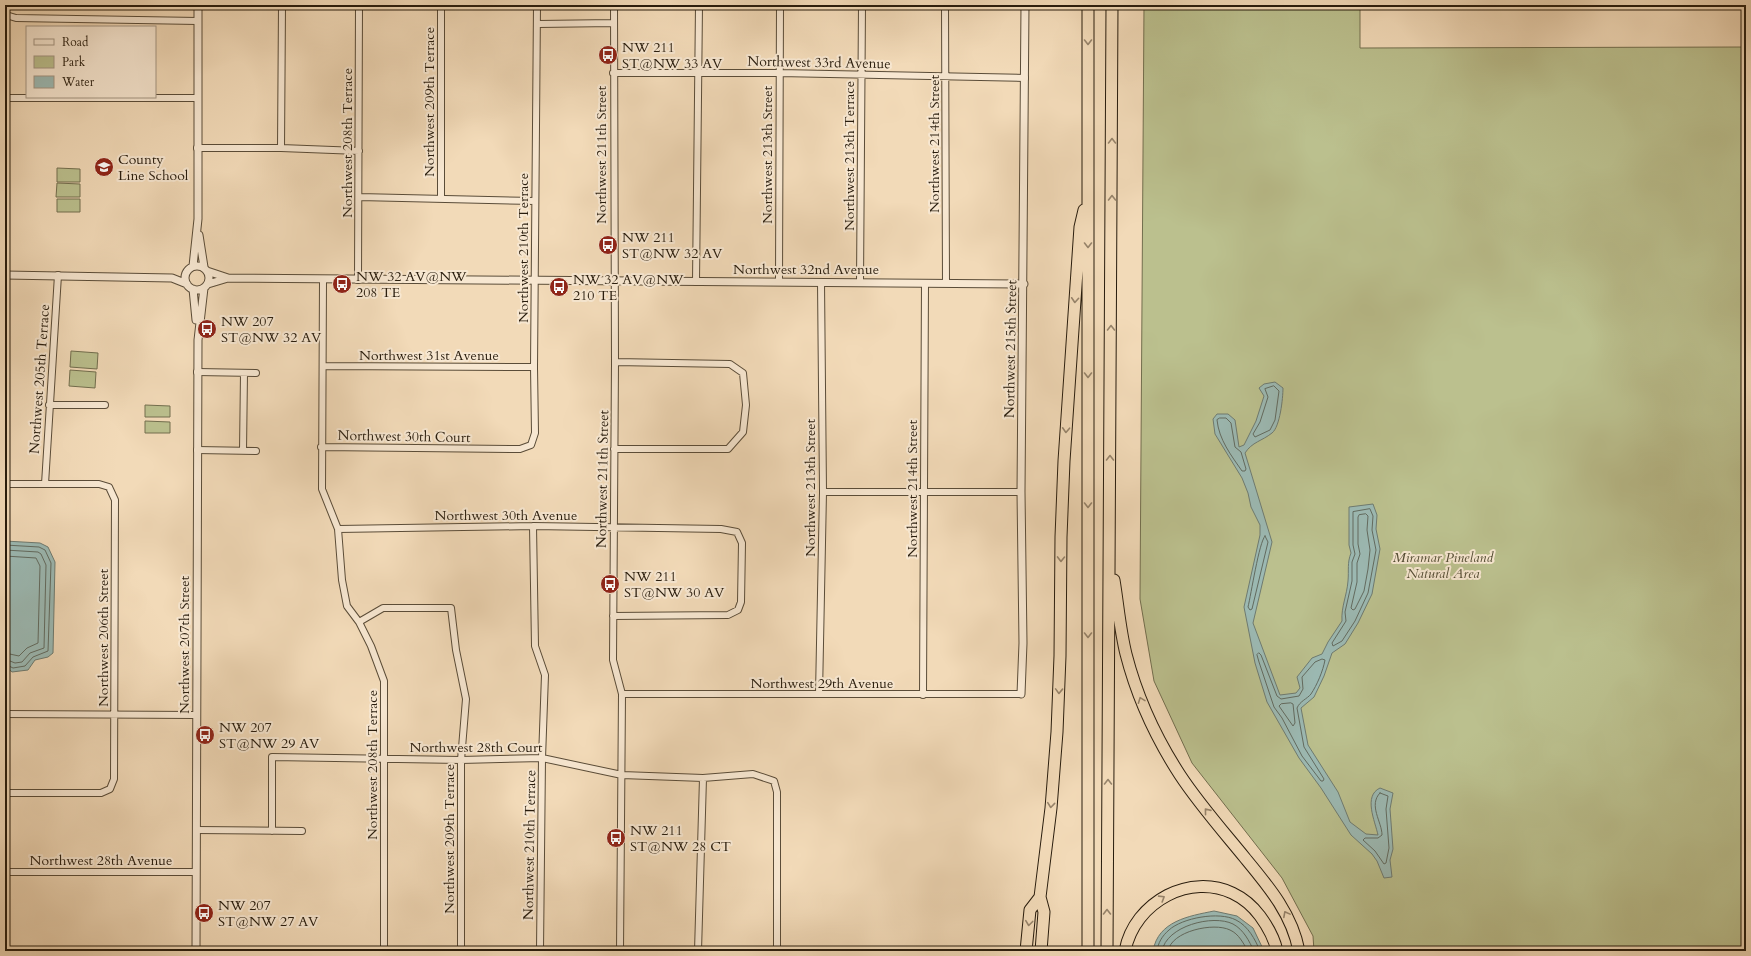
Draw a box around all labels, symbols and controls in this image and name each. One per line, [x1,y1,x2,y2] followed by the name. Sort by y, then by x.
[26,26,156,98] legend
[420,27,439,177] street label: Northwest 209th Terrace
[62,34,89,50] text: Road
[622,38,723,73] place label: NW 211 ST@NW 33 AV
[1084,39,1092,45] one-way arrow
[597,44,619,66] bus stop icon: NW 211 ST@NW 33 AV
[747,52,891,73] street label: Northwest 33rd Avenue
[62,54,86,70] text: Park
[338,68,357,218] street label: Northwest 208th Terrace
[61,74,95,90] text: Water
[925,74,944,213] street label: Northwest 214th Street
[840,81,859,231] street label: Northwest 213th Terrace
[592,85,611,224] street label: Northwest 211th Street
[758,85,777,224] street label: Northwest 213th Street
[1108,138,1116,144] one-way arrow
[118,150,189,185] place label: County Line School
[93,156,115,178] school or university icon: County Line School
[514,173,533,323] street label: Northwest 210th Terrace
[1108,195,1116,201] one-way arrow
[622,228,723,263] place label: NW 211 ST@NW 32 AV
[597,234,619,256] bus stop icon: NW 211 ST@NW 32 AV
[1084,242,1092,248] one-way arrow
[733,260,879,279] street label: Northwest 32nd Avenue
[356,267,467,302] place label: NW 32 AV@NW 208 TE
[573,270,684,305] place label: NW 32 AV@NW 210 TE
[331,273,353,295] bus stop icon: NW 32 AV@NW 208 TE
[548,276,570,298] bus stop icon: NW 32 AV@NW 210 TE
[1000,279,1021,418] street label: Northwest 215th Street
[1070,297,1079,303] one-way arrow
[25,303,54,455] street label: Northwest 205th Terrace
[221,312,322,347] place label: NW 207 ST@NW 32 AV
[196,318,218,340] bus stop icon: NW 207 ST@NW 32 AV
[1107,325,1115,331] one-way arrow
[359,346,499,365] street label: Northwest 31st Avenue
[1084,372,1092,378] one-way arrow
[592,409,613,548] street label: Northwest 211th Street
[801,418,820,557] street label: Northwest 213th Street
[903,419,922,558] street label: Northwest 214th Street
[337,426,471,447] street label: Northwest 30th Court
[1062,427,1070,433] one-way arrow
[1106,455,1114,461] one-way arrow
[1084,502,1092,508] one-way arrow
[435,506,577,525] street label: Northwest 30th Avenue
[1393,548,1494,583] park label: Miramar Pineland Natural Area
[1056,556,1065,562] one-way arrow
[624,567,725,602] place label: NW 211 ST@NW 30 AV
[94,568,113,707] street label: Northwest 206th Street
[599,573,621,595] bus stop icon: NW 211 ST@NW 30 AV
[175,575,194,714] street label: Northwest 207th Street
[1084,632,1092,638] one-way arrow
[751,674,893,693] street label: Northwest 29th Avenue
[1055,688,1063,694] one-way arrow
[363,690,382,840] street label: Northwest 208th Terrace
[1138,697,1146,704] one-way arrow
[219,718,320,753] place label: NW 207 ST@NW 29 AV
[194,724,216,746] bus stop icon: NW 207 ST@NW 29 AV
[410,738,543,757] street label: Northwest 28th Court
[440,764,459,914] street label: Northwest 209th Terrace
[519,770,540,920] street label: Northwest 210th Terrace
[1104,779,1112,785] one-way arrow
[1047,802,1056,808] one-way arrow
[1205,809,1212,816] one-way arrow
[630,821,731,856] place label: NW 211 ST@NW 28 CT
[605,827,627,849] bus stop icon: NW 211 ST@NW 28 CT
[30,851,172,870] street label: Northwest 28th Avenue
[218,896,319,931] place label: NW 207 ST@NW 27 AV
[1158,896,1165,903] one-way arrow
[193,902,215,924] bus stop icon: NW 207 ST@NW 27 AV
[1103,909,1112,915] one-way arrow
[1284,911,1291,919] one-way arrow
[1025,919,1034,926] one-way arrow

